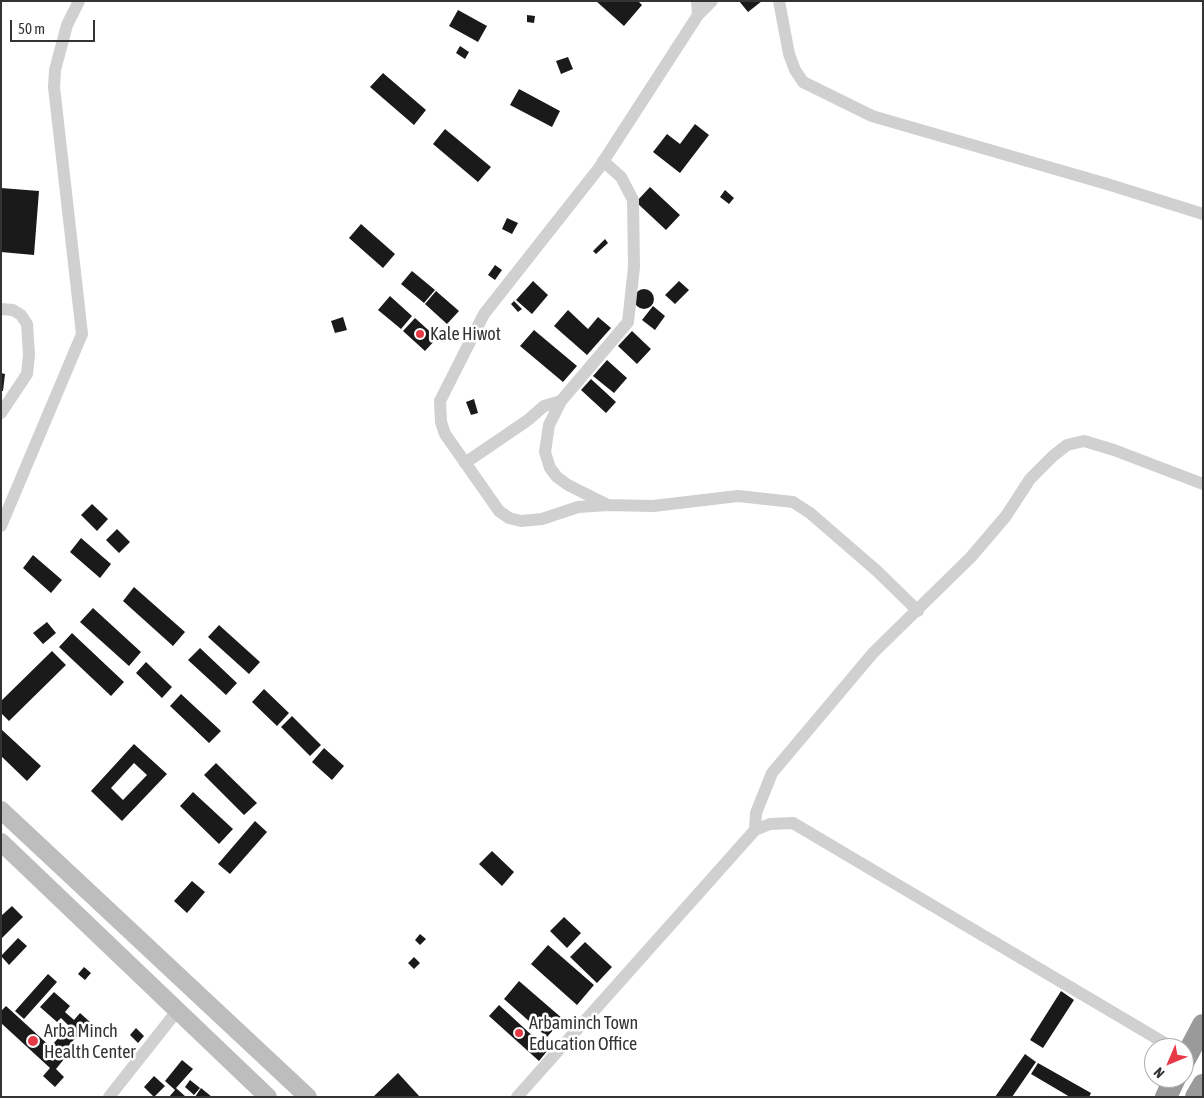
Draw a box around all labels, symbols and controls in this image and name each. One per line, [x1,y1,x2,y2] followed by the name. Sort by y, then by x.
[12,10,98,42] scale bar
[18,20,45,37] text: 50 m
[430,323,501,345] place label: Kale Hiwot
[414,328,426,340] marker: Kale Hiwot
[529,1012,638,1054] place label: Arbaminch Town Education Office
[44,1020,136,1062] place label: Arba Minch Health Center
[513,1027,525,1039] marker: Arbaminch Town Education Office
[26,1034,40,1048] marker: Arba Minch Health Center
[1144,1038,1194,1088] north arrow
[1151,1064,1168,1081] text: N

